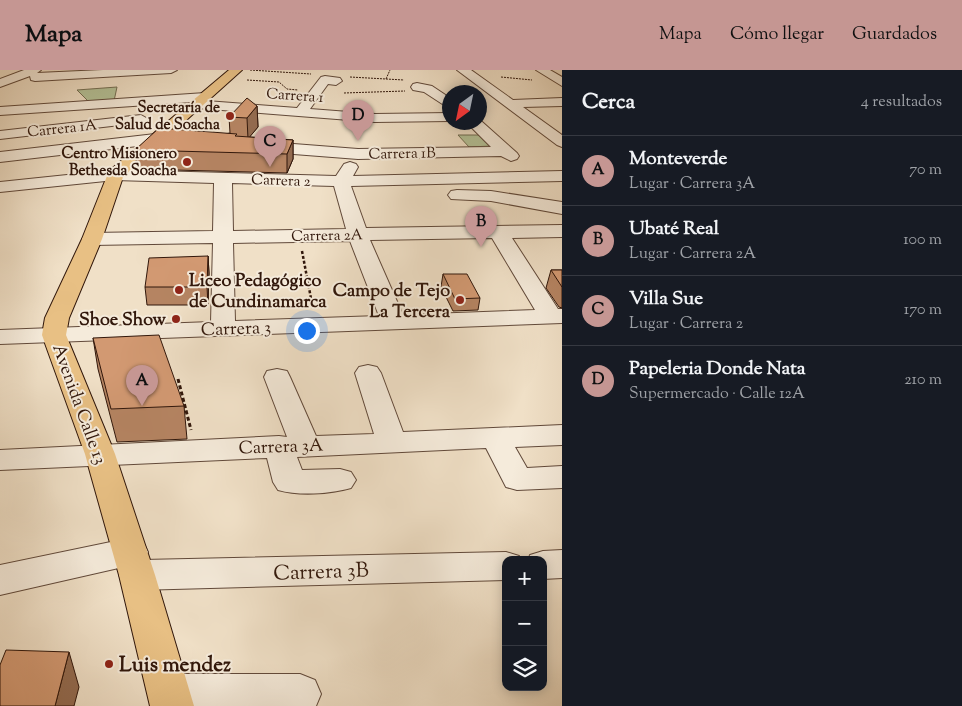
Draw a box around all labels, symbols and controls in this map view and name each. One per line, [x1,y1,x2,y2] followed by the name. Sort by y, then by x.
[25,18,82,52] text: Mapa
[659,22,702,48] text: Mapa
[730,22,824,48] text: Cómo llegar
[852,22,937,48] text: Guardados
[265,84,324,109] street label: Carrera 1
[442,85,487,130] north arrow
[582,88,635,118] text: Cerca
[861,91,942,114] text: 4 resultados
[115,98,220,136] place label: Secretaría de Salud de Soacha
[342,100,374,141] pin: D
[224,110,236,122] marker: Secretaría de Salud de Soacha
[26,115,98,144] street label: Carrera 1A
[254,126,286,167] pin: C
[368,143,436,166] street label: Carrera 1B
[62,144,177,182] place label: Centro Misionero Bethesda Soacha
[629,146,727,173] text: Monteverde
[181,156,193,168] marker: Centro Misionero Bethesda Soacha
[592,159,605,182] text: A
[909,159,942,182] text: 70 m
[251,170,311,193] street label: Carrera 2
[629,173,755,196] text: Lugar · Carrera 3A
[465,206,497,247] pin: B
[629,216,719,243] text: Ubaté Real
[291,225,363,248] street label: Carrera 2A
[593,229,603,252] text: B
[903,229,942,252] text: 100 m
[629,243,756,266] text: Lugar · Carrera 2A
[189,269,327,316] place label: Liceo Pedagógico de Cundinamarca
[333,279,451,326] place label: Campo de Tejo La Tercera
[173,284,185,296] marker: Liceo Pedagógico de Cundinamarca
[629,286,703,313] text: Villa Sue
[454,294,466,306] marker: Campo de Tejo La Tercera
[592,299,604,322] text: C
[904,299,942,322] text: 170 m
[79,308,167,334] place label: Shoe Show
[170,313,182,325] marker: Shoe Show
[629,313,743,336] text: Lugar · Carrera 2
[200,316,272,344] street label: Carrera 3
[294,318,320,344] your location
[44,341,112,469] street label: Avenida Calle 13
[629,356,805,383] text: Papeleria Donde Nata
[126,365,158,406] pin: A
[592,369,604,392] text: D
[904,369,942,392] text: 210 m
[629,383,805,406] text: Supermercado · Calle 12A
[238,434,324,462] street label: Carrera 3A
[273,556,369,590] street label: Carrera 3B
[502,556,547,691] map controls
[502,556,547,601] button: +
[502,601,547,646] button: −
[502,646,547,691] button: layers
[119,651,231,681] place label: Luis mendez
[103,658,115,670] marker: Luis mendez

